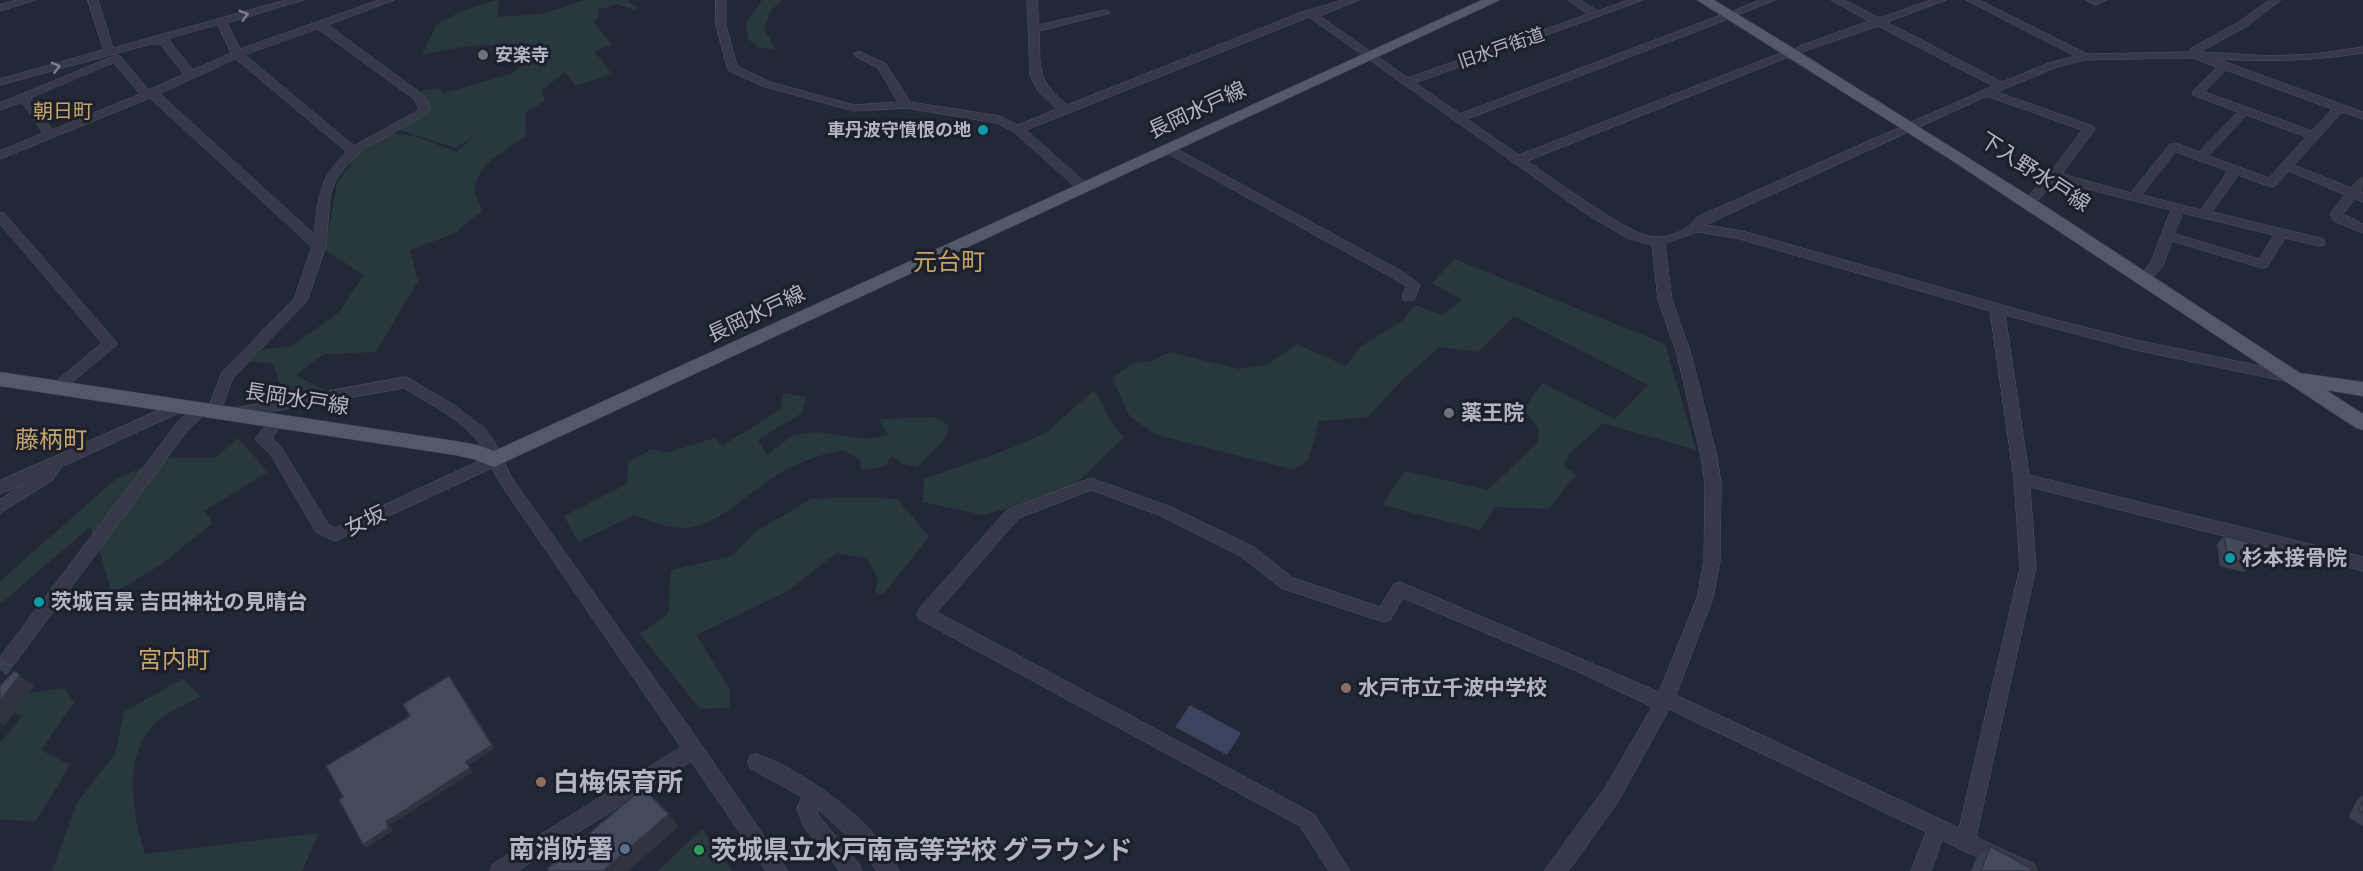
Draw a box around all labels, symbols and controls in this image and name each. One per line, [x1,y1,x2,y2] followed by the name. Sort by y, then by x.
[239,10,249,22] one-way arrow
[1455,23,1547,73] street label: 旧水戸街道
[495,44,549,66] place label: 安楽寺
[476,48,490,62] marker: 安楽寺
[51,61,61,74] one-way arrow
[1144,76,1250,143] street label: 長岡水戸線
[33,99,93,123] district label: 朝日町
[827,119,971,141] place label: 車丹波守憤恨の地
[976,123,990,137] marker: 車丹波守憤恨の地
[1976,127,2095,216] street label: 下入野水戸線
[913,248,985,276] district label: 元台町
[703,280,809,347] street label: 長岡水戸線
[243,378,351,419] street label: 長岡水戸線
[1461,400,1524,425] place label: 薬王院
[1442,406,1456,420] marker: 薬王院
[15,426,87,454] district label: 藤柄町
[340,500,389,541] street label: 女坂
[2242,545,2347,570] place label: 杉本接骨院
[2223,551,2237,565] marker: 杉本接骨院
[51,589,307,614] place label: 茨城百景 吉田神社の見晴台
[32,595,46,609] marker: 茨城百景 吉田神社の見晴台
[138,646,210,674] district label: 宮内町
[1358,675,1547,700] place label: 水戸市立千波中学校
[1339,681,1353,695] marker: 水戸市立千波中学校
[553,767,683,798] place label: 白梅保育所
[534,775,548,789] marker: 白梅保育所
[509,834,613,865] place label: 南消防署
[711,835,1133,866] place label: 茨城県立水戸南高等学校 グラウンド
[618,842,632,856] marker: 南消防署
[692,843,706,857] marker: 茨城県立水戸南高等学校 グラウンド

